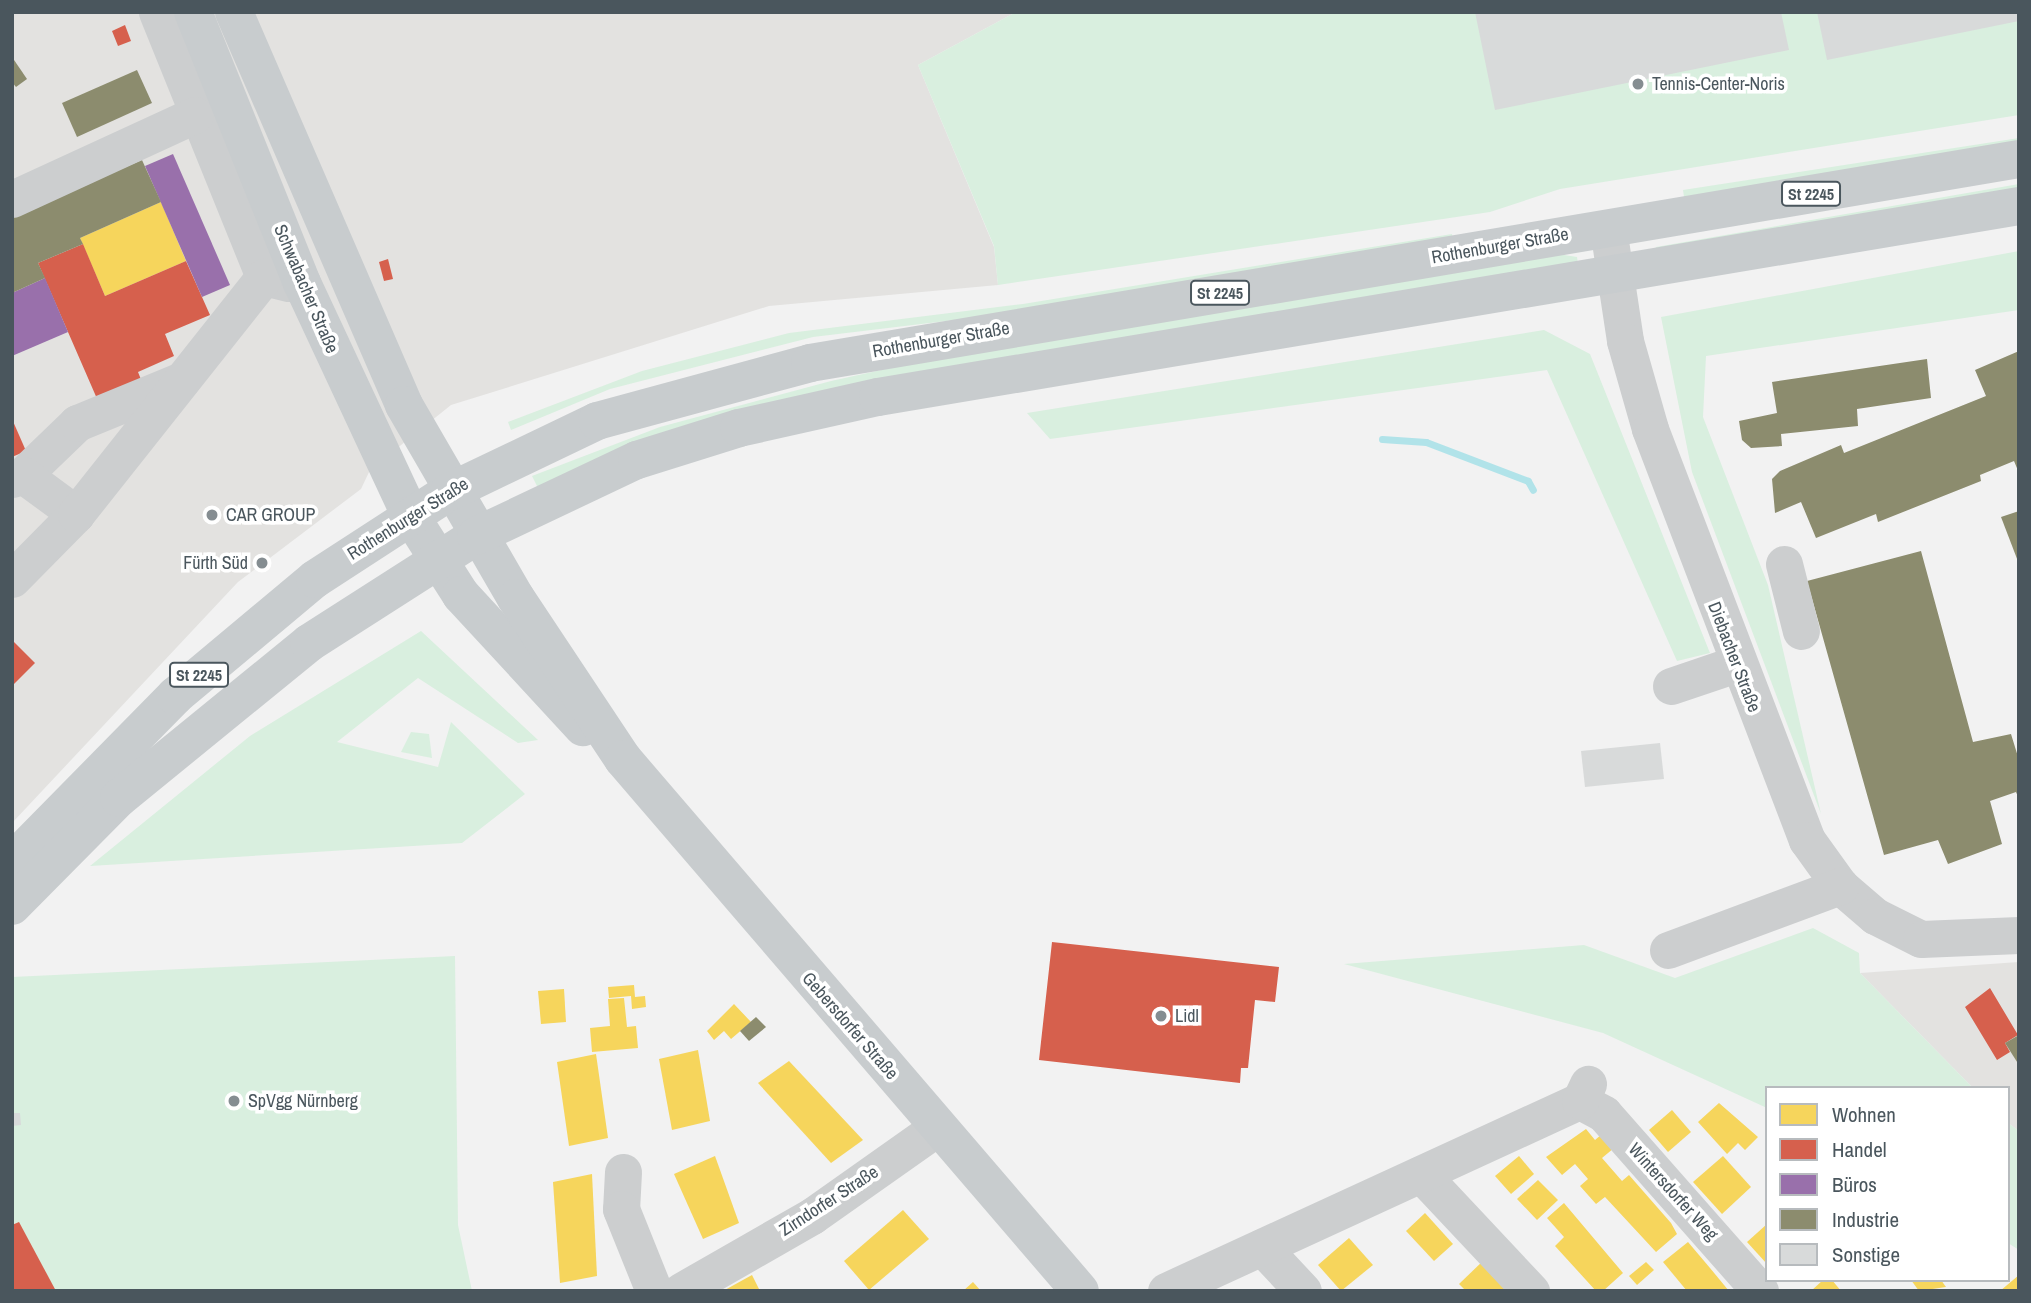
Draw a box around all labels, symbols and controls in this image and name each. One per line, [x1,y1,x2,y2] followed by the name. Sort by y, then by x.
[1652,73,1785,95] place label: Tennis-Center-Noris
[1630,76,1646,92] marker: Tennis-Center-Noris
[1780,182,1842,206] road number: St 2245
[269,221,343,357] street label: Schwabacher Straße
[1430,223,1570,269] street label: Rothenburger Straße
[1188,280,1252,306] road number: St 2245
[871,317,1011,363] street label: Rothenburger Straße
[343,473,473,565] street label: Rothenburger Straße
[226,504,315,526] place label: CAR GROUP
[204,507,220,523] marker: CAR GROUP
[183,552,248,574] place label: Fürth Süd
[254,555,270,571] marker: Fürth Süd
[1703,599,1765,715] street label: Diebacher Straße
[168,662,230,688] road number: St 2245
[797,968,903,1084] street label: Gebersdorfer Straße
[1175,1005,1199,1027] place label: Lidl
[1153,1008,1169,1024] marker: Lidl
[1765,1086,2010,1282] legend
[248,1090,358,1112] place label: SpVgg Nürnberg
[226,1093,242,1109] marker: SpVgg Nürnberg
[1832,1100,1896,1129] text: Wohnen
[1832,1135,1887,1164] text: Handel
[1624,1139,1722,1245] street label: Wintersdorfer Weg
[776,1161,882,1241] street label: Zirndorfer Straße
[1832,1170,1877,1199] text: Büros
[1832,1205,1899,1234] text: Industrie
[1832,1240,1900,1269] text: Sonstige

